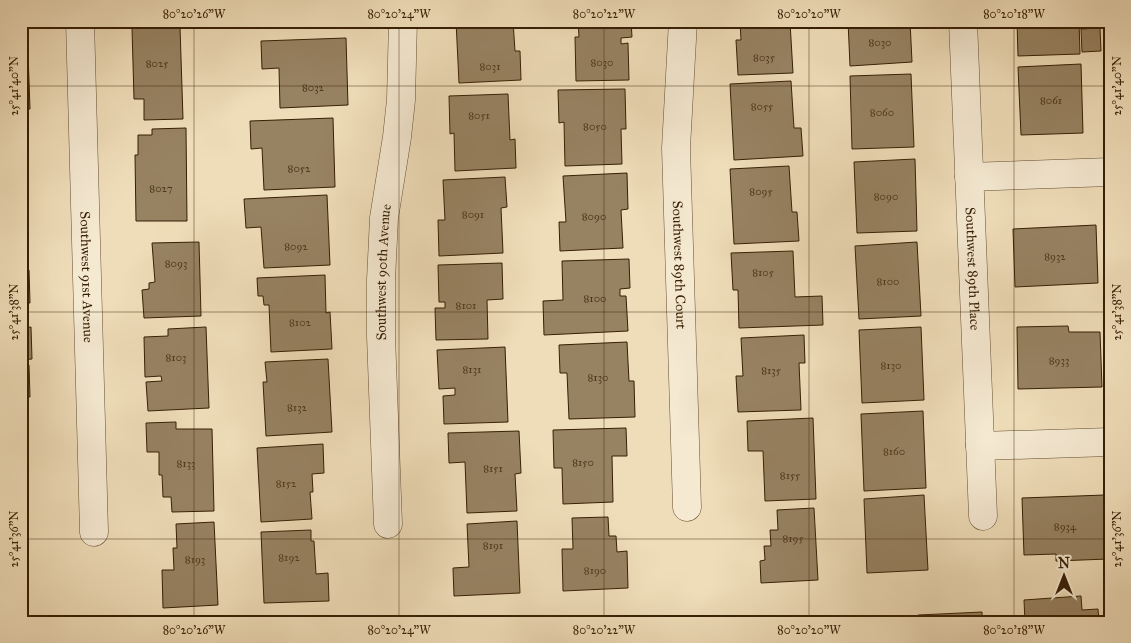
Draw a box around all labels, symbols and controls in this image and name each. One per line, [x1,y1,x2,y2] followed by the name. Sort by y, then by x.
[163,7,226,21] text: 80°20'26"W
[367,7,431,21] text: 80°20'24"W
[573,7,636,21] text: 80°20'22"W
[777,7,841,21] text: 80°20'20"W
[983,7,1045,21] text: 80°20'18"W
[868,36,892,49] house number: 8030
[753,51,775,64] house number: 8035
[7,56,21,116] text: 25°41'40"N
[590,56,614,69] house number: 8030
[1110,56,1124,116] text: 25°41'40"N
[146,57,168,70] house number: 8025
[480,60,501,73] house number: 8031
[302,81,325,94] house number: 8032
[1040,94,1062,107] house number: 8061
[751,100,773,113] house number: 8055
[870,106,894,119] house number: 8060
[468,109,490,122] house number: 8051
[583,120,607,133] house number: 8050
[288,162,311,175] house number: 8052
[149,182,173,195] house number: 8027
[749,185,773,198] house number: 8095
[874,190,898,203] house number: 8090
[669,200,690,329] street label: Southwest 89th Court
[372,202,395,341] street label: Southwest 90th Avenue
[962,207,984,331] street label: Southwest 89th Place
[462,208,484,221] house number: 8091
[582,210,606,223] house number: 8090
[77,211,97,343] street label: Southwest 91st Avenue
[284,240,308,253] house number: 8092
[1044,250,1066,263] house number: 8932
[165,257,187,270] house number: 8093
[752,266,774,279] house number: 8105
[877,275,899,288] house number: 8100
[7,283,21,341] text: 25°41'38"N
[1110,283,1124,341] text: 25°41'38"N
[584,292,606,305] house number: 8100
[456,299,476,312] house number: 8101
[289,316,312,329] house number: 8102
[166,351,186,364] house number: 8103
[1049,354,1069,367] house number: 8933
[881,359,902,372] house number: 8130
[463,363,481,376] house number: 8131
[761,364,781,377] house number: 8135
[588,371,609,384] house number: 8130
[287,401,308,414] house number: 8132
[883,445,905,458] house number: 8160
[572,456,594,469] house number: 8150
[177,457,196,470] house number: 8133
[483,462,503,475] house number: 8151
[780,469,800,482] house number: 8155
[276,477,297,490] house number: 8152
[7,511,21,567] text: 25°41'36"N
[1110,511,1124,567] text: 25°41'36"N
[1054,520,1077,533] house number: 8934
[782,532,804,545] house number: 8195
[483,539,503,552] house number: 8191
[1038,550,1088,600] north arrow
[278,551,300,564] house number: 8192
[185,553,205,566] house number: 8193
[1058,555,1070,572] text: N
[584,564,606,577] house number: 8190
[163,623,226,637] text: 80°20'26"W
[367,623,431,637] text: 80°20'24"W
[573,623,636,637] text: 80°20'22"W
[777,623,841,637] text: 80°20'20"W
[983,623,1045,637] text: 80°20'18"W

